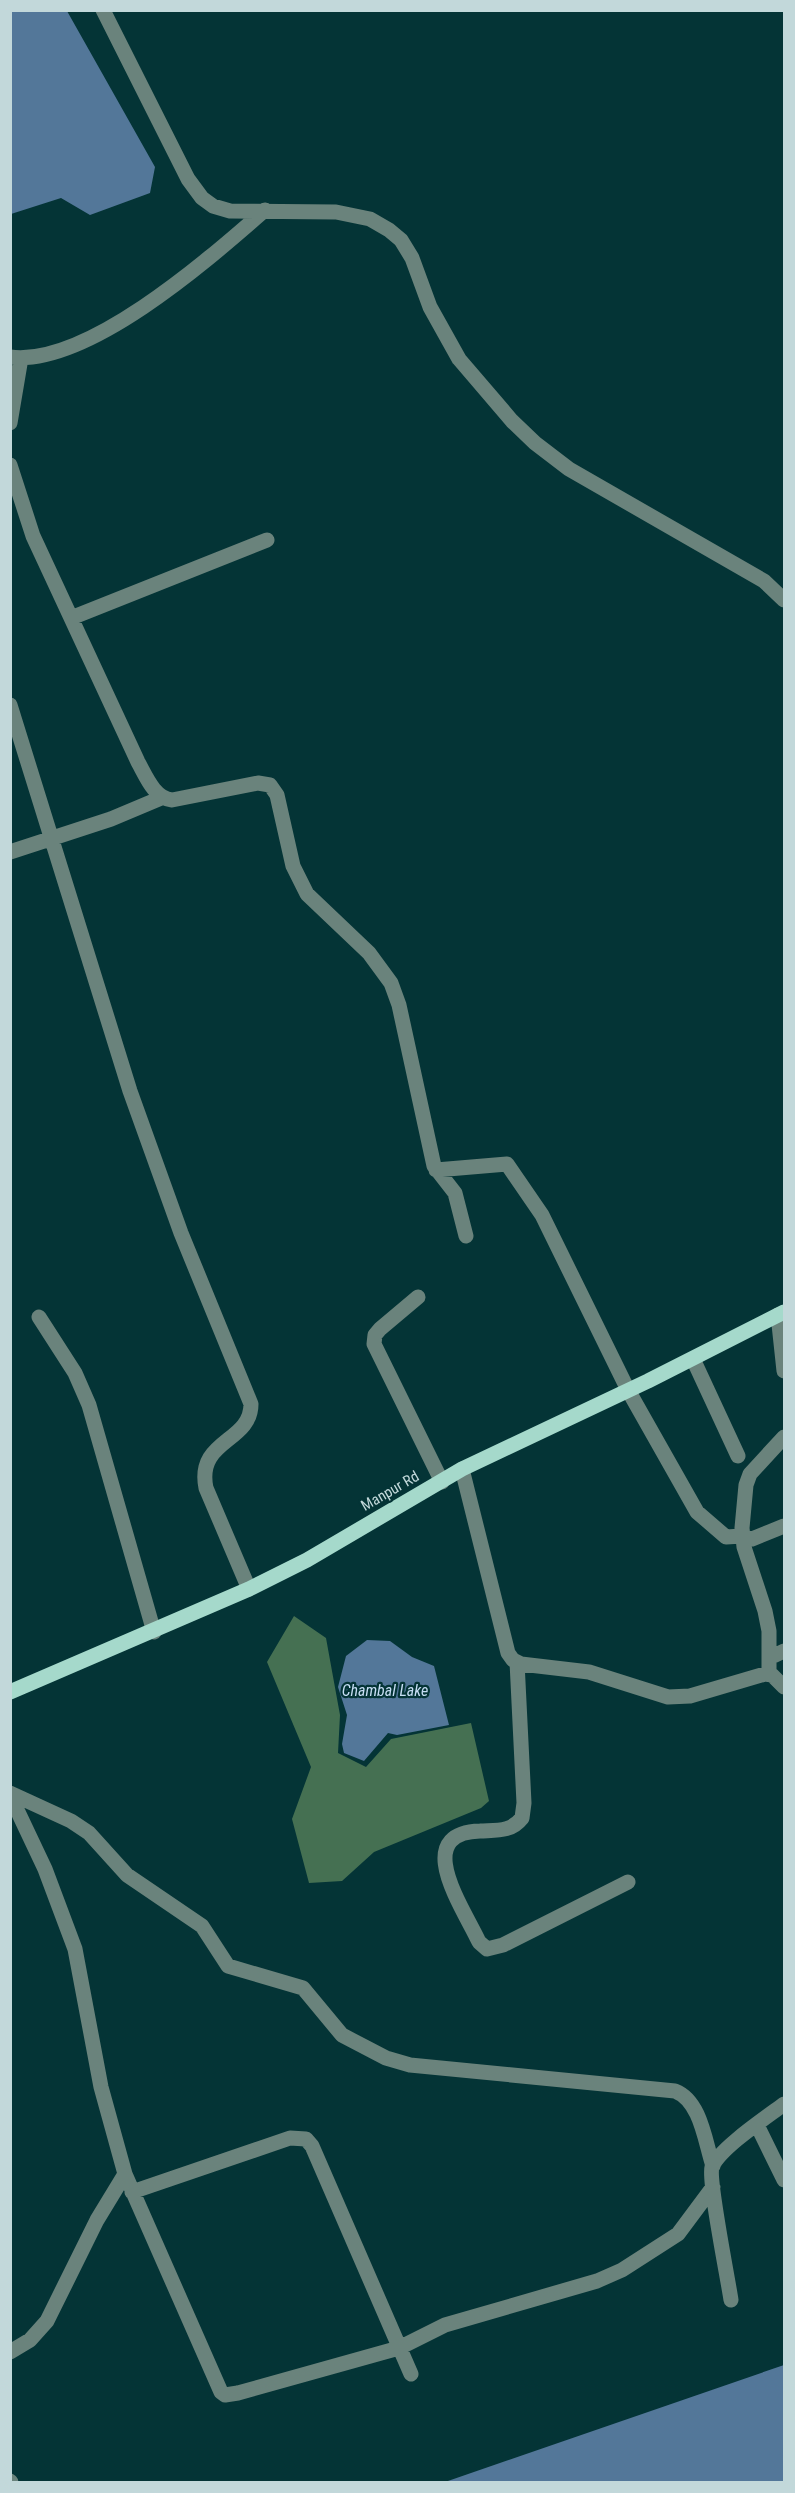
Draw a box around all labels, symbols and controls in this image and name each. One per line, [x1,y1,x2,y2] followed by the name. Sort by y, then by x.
[358,1467,422,1515] street label: Manpur Rd
[342,1681,428,1700] water label: Chambal Lake

